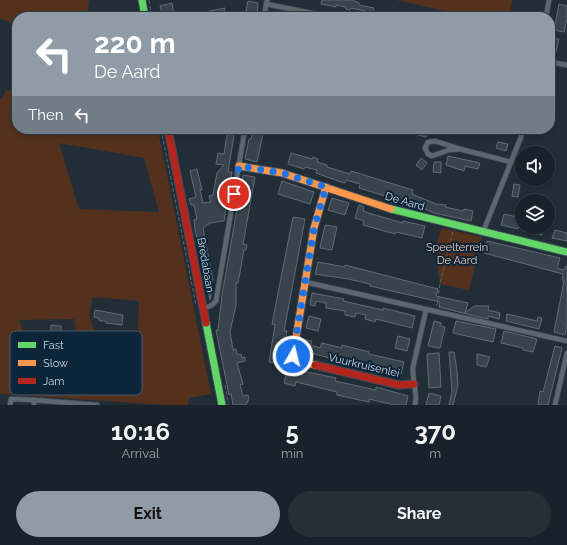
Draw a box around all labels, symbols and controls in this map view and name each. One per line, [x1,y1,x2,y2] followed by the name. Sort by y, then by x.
[94,27,176,60] text: 220 m
[28,28,80,80] icon: left
[94,61,161,82] text: De Aard
[71,104,93,126] icon: left
[28,106,63,124] text: Then
[515,146,555,234] map controls
[515,146,555,186] button: sound
[217,177,251,211] pin
[223,183,245,205] icon: arrive
[384,190,426,213] street label: De Aard
[515,194,555,234] button: layers
[194,237,217,294] street label: Bredabaan
[426,241,488,267] park label: Speelterrein De Aard
[10,331,142,395] legend
[272,335,314,377] position arrow
[43,339,64,352] text: Fast
[327,351,401,380] street label: Vuurkruisenlei
[43,357,68,370] text: Slow
[43,375,64,388] text: Jam
[111,417,170,446] text: 10:16
[286,417,299,446] text: 5
[414,417,456,446] text: 370
[121,446,160,461] text: Arrival
[281,446,303,461] text: min
[429,446,441,461] text: m
[16,491,280,537] button: Exit
[288,491,551,537] button: Share

